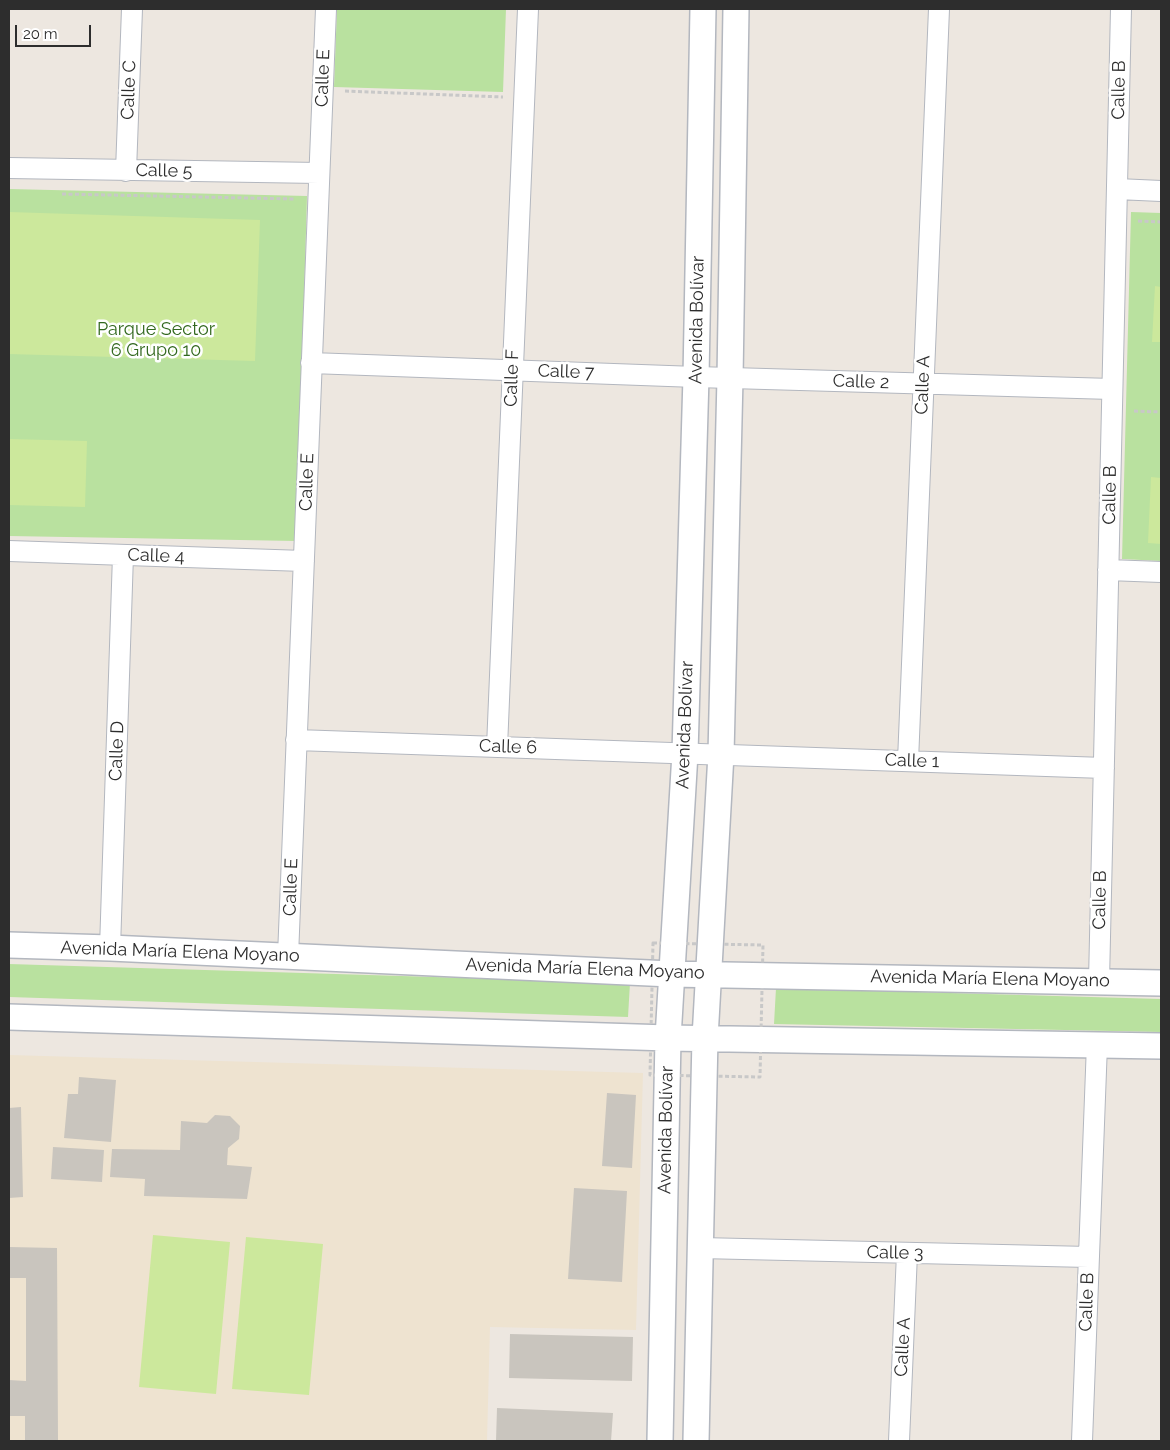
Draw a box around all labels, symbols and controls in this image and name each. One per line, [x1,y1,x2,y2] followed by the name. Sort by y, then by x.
[18,15,94,47] scale bar
[23,25,58,43] text: 20 m
[311,49,335,107] street label: Calle E
[117,60,141,120] street label: Calle C
[1108,60,1130,120] street label: Calle B
[135,160,193,182] street label: Calle 5
[685,256,709,384] street label: Avenida Bolívar
[97,319,215,362] park label: Parque Sector 6 Grupo 10
[500,349,524,407] street label: Calle F
[911,355,935,415] street label: Calle A
[537,360,595,384] street label: Calle 7
[832,370,890,394] street label: Calle 2
[295,453,319,511] street label: Calle E
[1099,465,1121,525] street label: Calle B
[127,544,185,568] street label: Calle 4
[672,660,698,790] street label: Avenida Bolívar
[105,721,129,781] street label: Calle D
[479,735,537,759] street label: Calle 6
[884,749,940,773] street label: Calle 1
[279,858,303,916] street label: Calle E
[1089,870,1111,930] street label: Calle B
[60,937,300,967] street label: Avenida María Elena Moyano
[465,954,705,984] street label: Avenida María Elena Moyano
[870,966,1110,992] street label: Avenida María Elena Moyano
[654,1066,678,1194] street label: Avenida Bolívar
[866,1242,924,1264] street label: Calle 3
[1075,1272,1099,1332] street label: Calle B
[891,1317,915,1377] street label: Calle A

